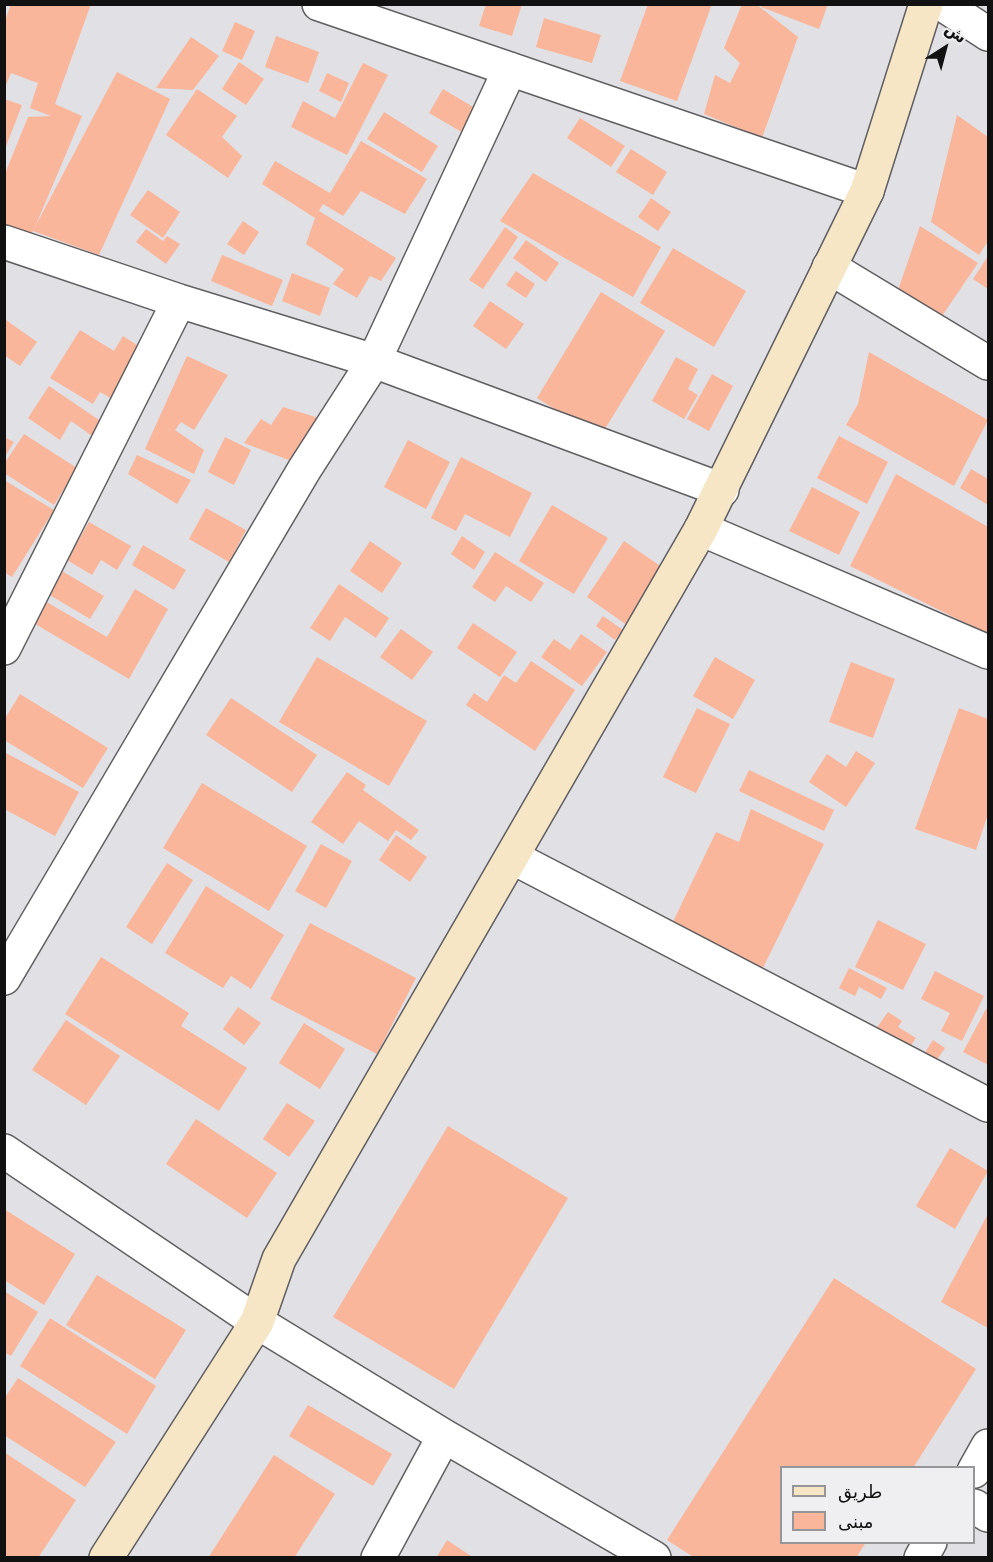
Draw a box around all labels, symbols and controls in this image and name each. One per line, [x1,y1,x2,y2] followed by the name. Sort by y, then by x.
[915,18,975,78] north arrow
[941,19,970,47] text: ش
[780,1466,975,1544] legend
[838,1481,882,1502] text: طريق
[838,1511,874,1532] text: مبنى

